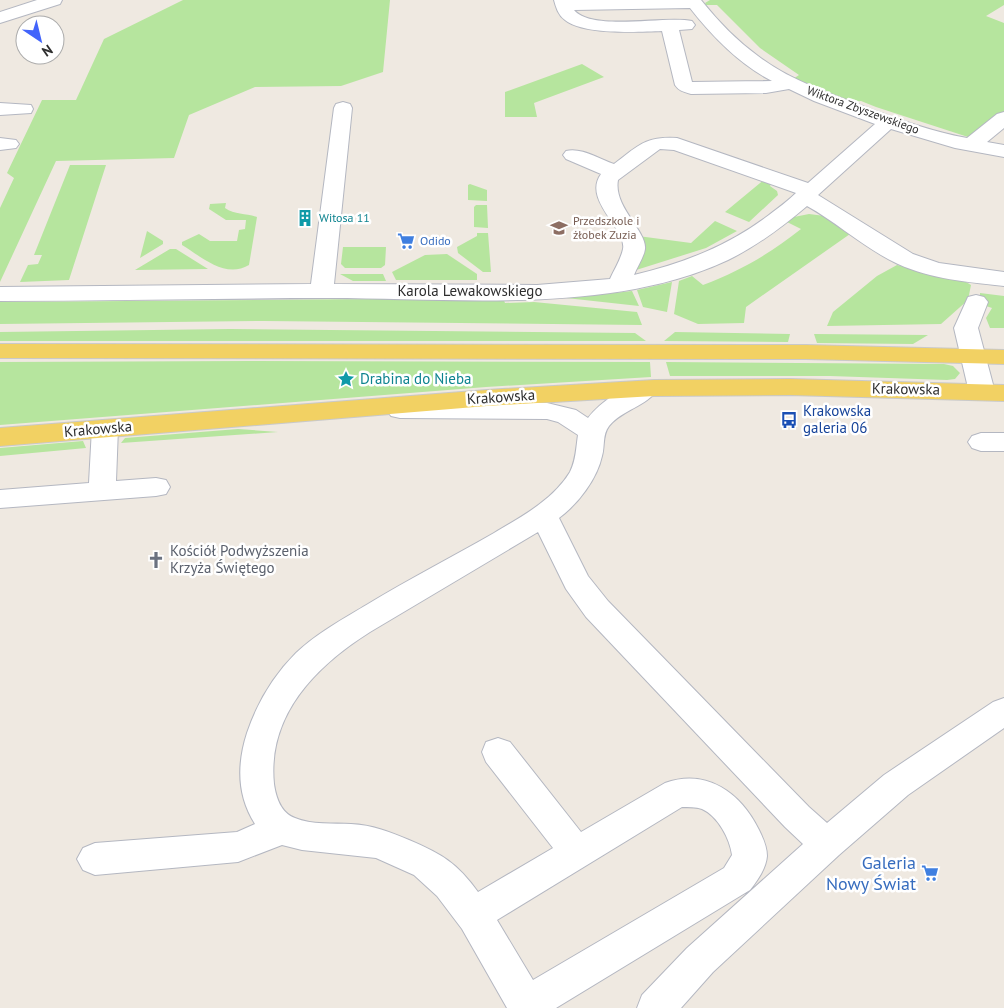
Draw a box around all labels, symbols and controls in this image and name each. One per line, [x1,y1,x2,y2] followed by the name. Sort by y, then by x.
[15,15,65,65] north arrow
[39,41,56,61] text: N
[805,82,921,137] street label: Wiktora Zbyszewskiego
[295,208,315,228] building icon: Witosa 11
[319,210,370,225] place label: Witosa 11
[573,213,640,242] place label: Przedszkole i żłobek Zuzia
[549,218,569,238] school or university icon: Przedszkole i żłobek Zuzia
[396,231,416,251] supermarket icon: Odido
[420,233,451,248] place label: Odido
[398,281,542,300] street label: Karola Lewakowskiego
[336,369,356,389] place icon: Drabina do Nieba
[360,369,472,388] place label: Drabina do Nieba
[872,378,940,399] street label: Krakowska
[466,385,536,408] street label: Krakowska
[803,401,871,437] place label: Krakowska galeria 06
[779,410,799,430] bus stop icon: Krakowska galeria 06
[63,416,133,441] street label: Krakowska
[170,541,309,577] place label: Kościół Podwyższenia Krzyża Świętego
[146,550,166,570] church icon: Kościół Podwyższenia Krzyża Świętego
[826,851,916,895] place label: Galeria Nowy Świat
[920,863,940,883] supermarket icon: Galeria Nowy Świat

